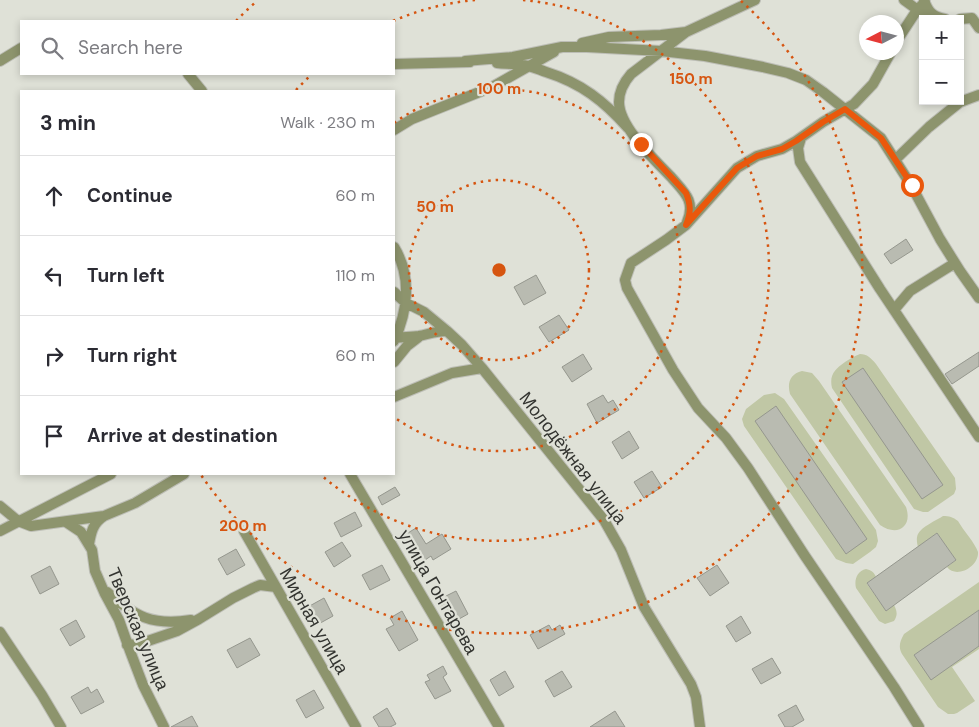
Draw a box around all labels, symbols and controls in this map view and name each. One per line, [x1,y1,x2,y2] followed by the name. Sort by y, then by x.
[859,15,904,60] north arrow
[919,15,964,105] map controls
[919,15,964,60] button: +
[20,20,395,75] search box
[38,34,66,62] icon: search
[78,35,183,60] text: Search here
[919,60,964,105] button: −
[670,69,713,89] text: 150 m
[477,79,521,99] text: 100 m
[40,109,96,137] text: 3 min
[280,112,375,133] text: Walk · 230 m
[630,133,653,156] route end
[901,174,924,197] route start
[40,182,68,210] icon: ahead
[87,183,173,208] text: Continue
[335,185,375,206] text: 60 m
[416,197,454,217] text: 50 m
[490,261,508,279] centre of rings
[40,262,68,290] icon: left
[87,263,165,288] text: Turn left
[336,265,375,286] text: 110 m
[40,342,68,370] icon: right
[87,343,177,368] text: Turn right
[335,345,375,366] text: 60 m
[514,387,633,530] street label: Молодёжная улица
[40,422,68,450] icon: arrive
[87,423,278,448] text: Arrive at destination
[219,516,267,536] text: 200 m
[393,525,484,660] street label: улица Гонтарева
[274,563,355,679] street label: Мирная улица
[101,564,175,695] street label: Тверская улица

